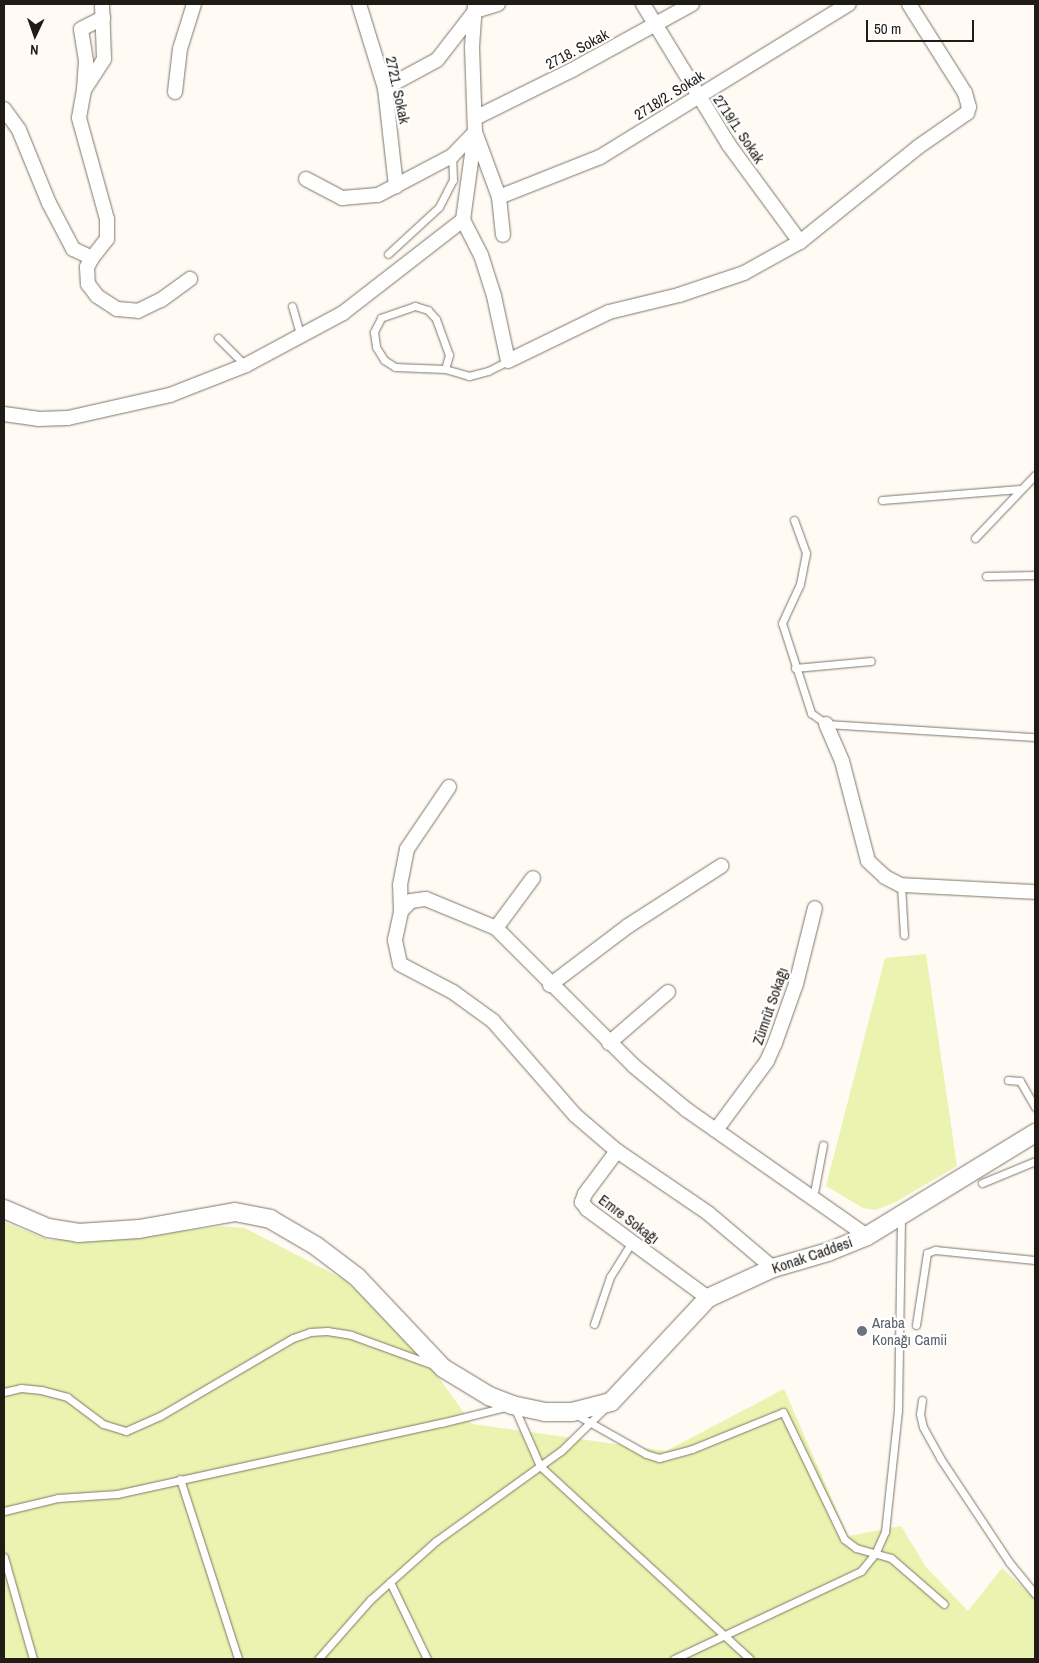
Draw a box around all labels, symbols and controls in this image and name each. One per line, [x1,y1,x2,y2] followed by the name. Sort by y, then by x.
[10,10,60,60] north arrow
[869,10,976,42] scale bar
[874,18,901,39] text: 50 m
[543,25,611,73] street label: 2718. Sokak
[30,41,39,59] text: N
[382,55,414,125] street label: 2721. Sokak
[631,67,707,123] street label: 2718/2. Sokak
[710,91,768,167] street label: 2719/1. Sokak
[748,965,792,1047] street label: Zümrüt Sokağı
[595,1190,663,1248] street label: Emre Sokağı
[769,1233,855,1277] street label: Konak Caddesi
[872,1313,947,1348] place label: Araba Konağı Camii
[856,1325,868,1337] marker: Araba Konağı Camii

